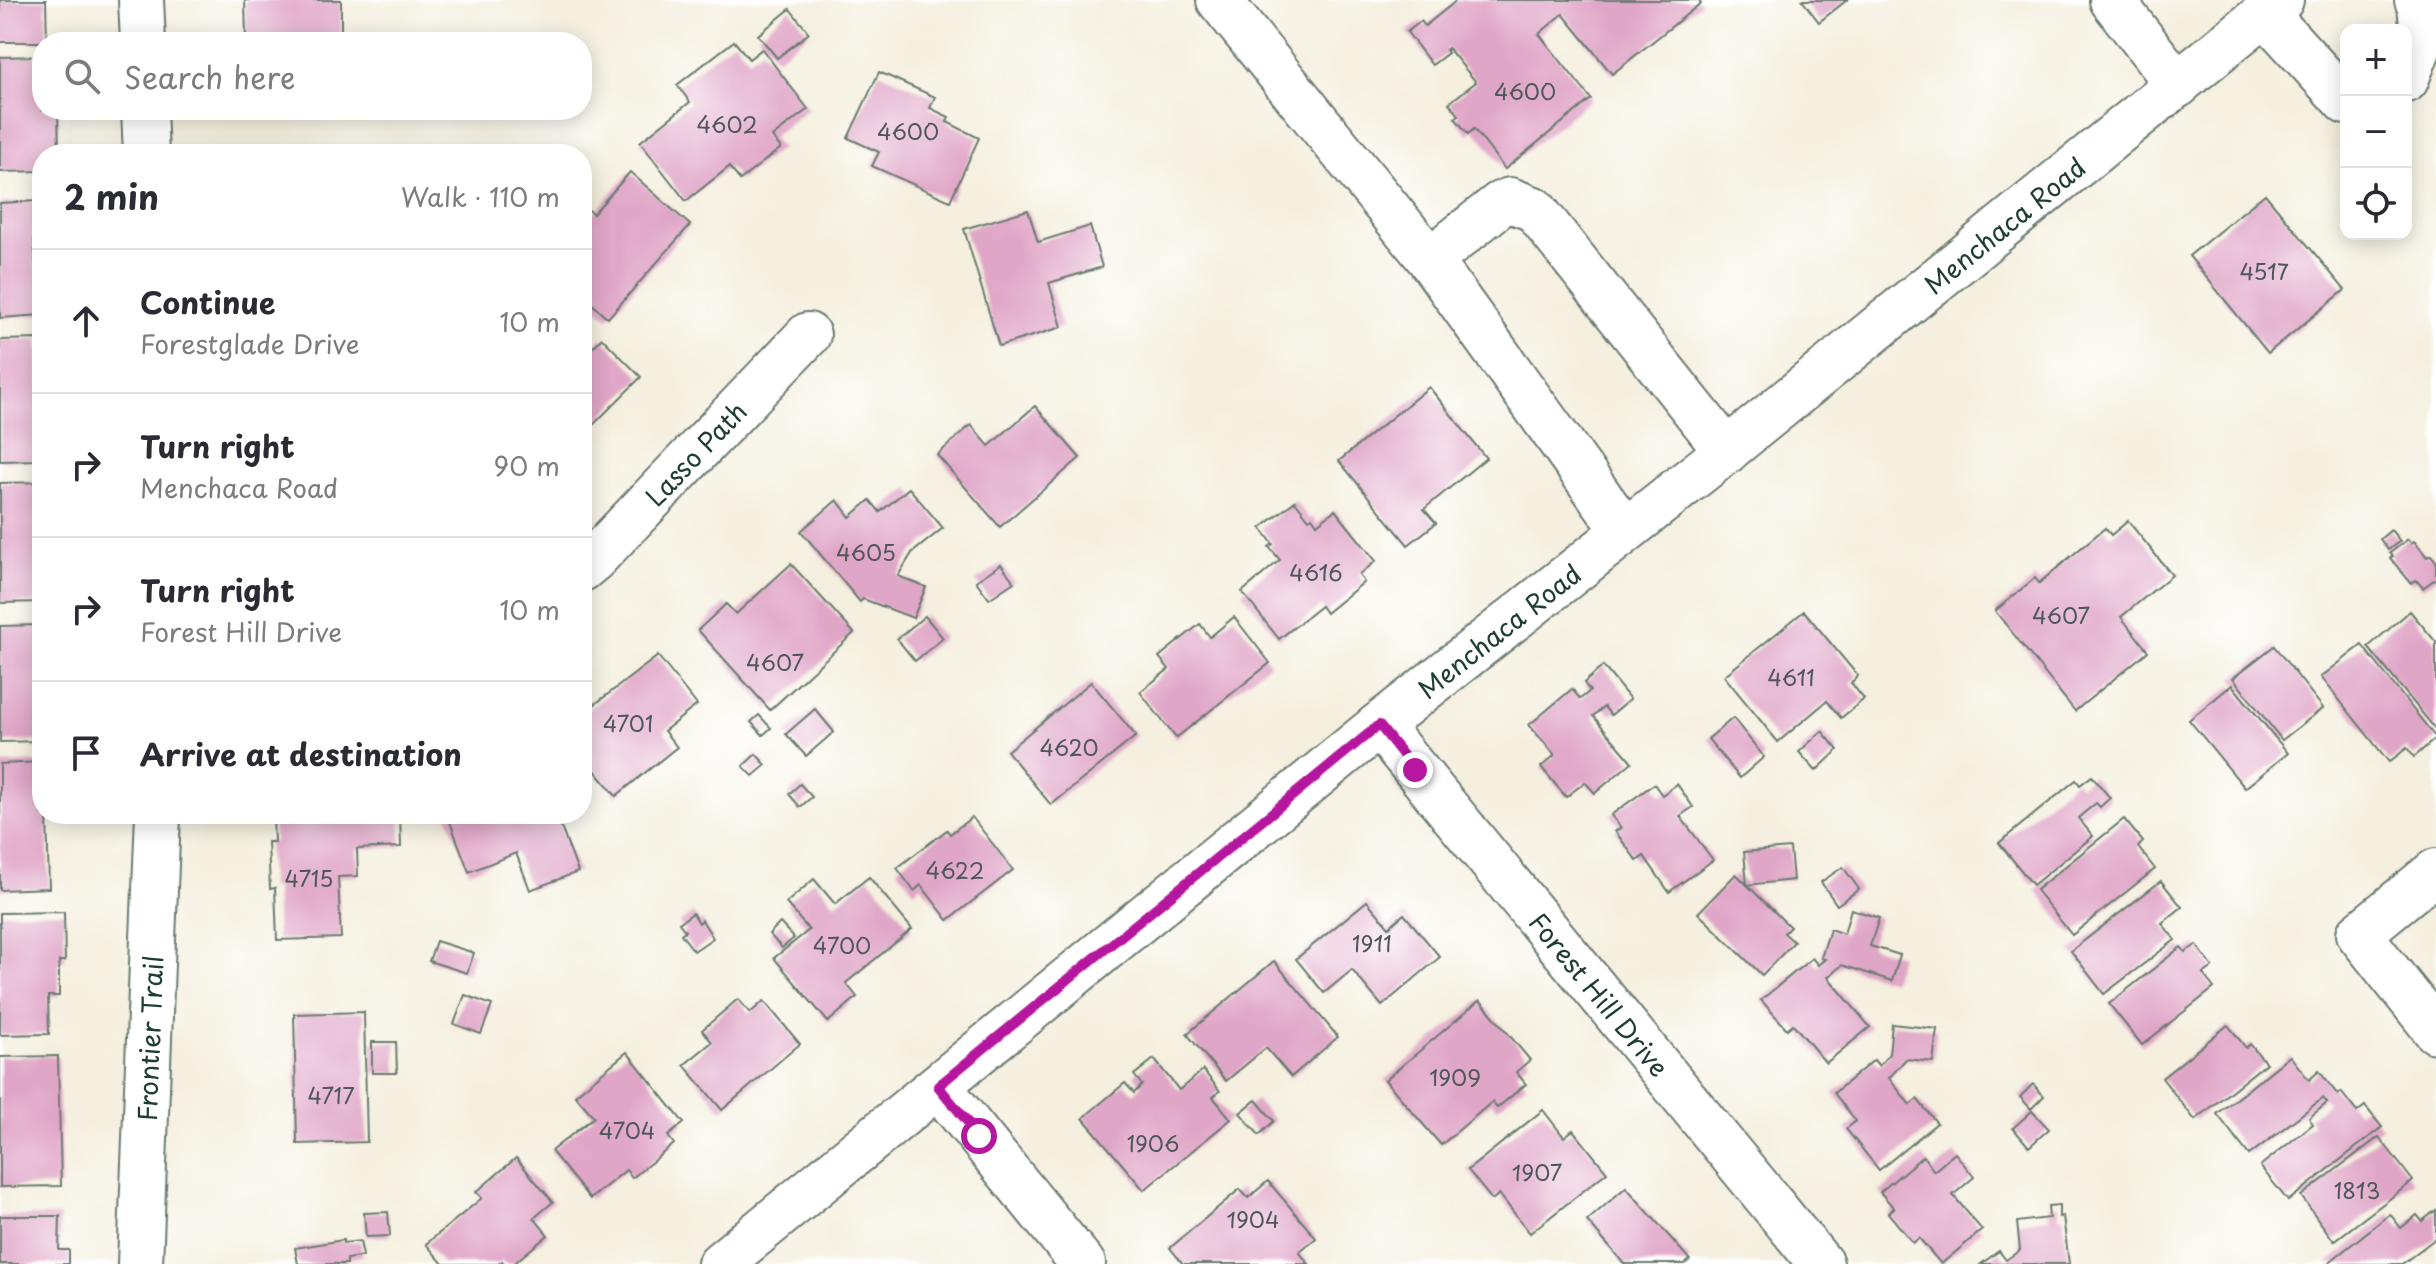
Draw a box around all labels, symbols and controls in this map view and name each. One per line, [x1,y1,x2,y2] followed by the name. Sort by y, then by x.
[2340,24,2412,240] map controls
[2340,24,2412,96] button: +
[32,32,592,120] search box
[60,54,104,98] icon: search
[124,54,296,99] text: Search here
[1494,74,1556,107] house number: 4600
[2340,96,2412,168] button: −
[696,107,758,140] house number: 4602
[877,114,939,147] house number: 4600
[1915,147,2093,303] street label: Menchaca Road
[2340,168,2412,240] button: locate
[64,170,159,222] text: 2 min
[401,177,560,216] text: Walk · 110 m
[2239,254,2289,287] house number: 4517
[140,279,275,324] text: Continue
[64,299,108,343] icon: ahead
[499,302,560,341] text: 10 m
[140,324,360,363] text: Forestglade Drive
[635,392,755,514] street label: Lasso Path
[140,423,295,468] text: Turn right
[64,443,108,487] icon: right
[493,446,560,485] text: 90 m
[140,468,338,507] text: Menchaca Road
[836,535,896,568] house number: 4605
[1409,554,1589,707] street label: Menchaca Road
[1289,555,1343,588] house number: 4616
[140,567,295,612] text: Turn right
[64,587,108,631] icon: right
[499,590,560,629] text: 10 m
[2032,598,2090,631] house number: 4607
[140,612,342,651] text: Forest Hill Drive
[746,645,804,678] house number: 4607
[1767,660,1815,693] house number: 4611
[603,706,653,739] house number: 4701
[1039,730,1099,763] house number: 4620
[64,731,108,775] icon: arrive
[140,731,462,776] text: Arrive at destination
[1397,752,1433,788] route end
[926,853,984,886] house number: 4622
[285,861,333,894] house number: 4715
[1520,904,1679,1085] street label: Forest Hill Drive
[1352,926,1392,959] house number: 1911
[813,928,871,961] house number: 4700
[126,955,172,1122] street label: Frontier Trail
[1429,1060,1481,1093] house number: 1909
[307,1078,355,1111] house number: 4717
[599,1113,655,1146] house number: 4704
[961,1118,997,1154] route start
[1127,1126,1179,1159] house number: 1906
[1512,1155,1562,1188] house number: 1907
[2334,1173,2380,1206] house number: 1813
[1227,1202,1279,1235] house number: 1904

